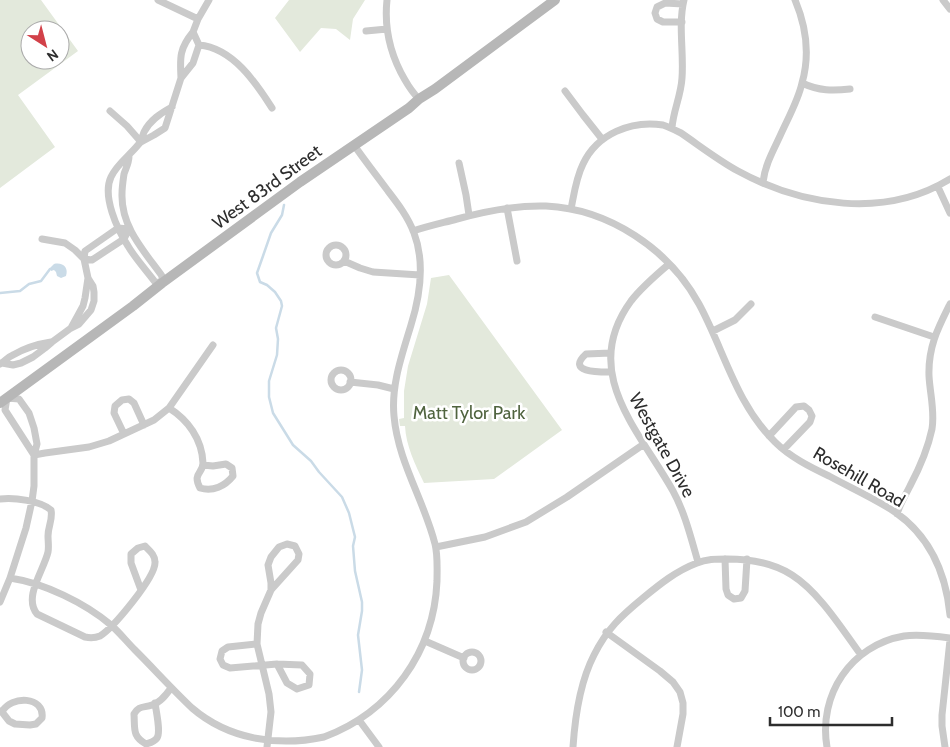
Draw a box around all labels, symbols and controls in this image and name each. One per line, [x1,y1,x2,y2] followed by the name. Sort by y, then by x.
[20,20,70,70] north arrow
[43,45,62,66] text: N
[208,140,326,234] street label: West 83rd Street
[624,389,700,501] street label: Westgate Drive
[413,402,526,424] park label: Matt Tylor Park
[809,442,909,512] street label: Rosehill Road
[770,694,892,726] scale bar
[778,703,820,721] text: 100 m

